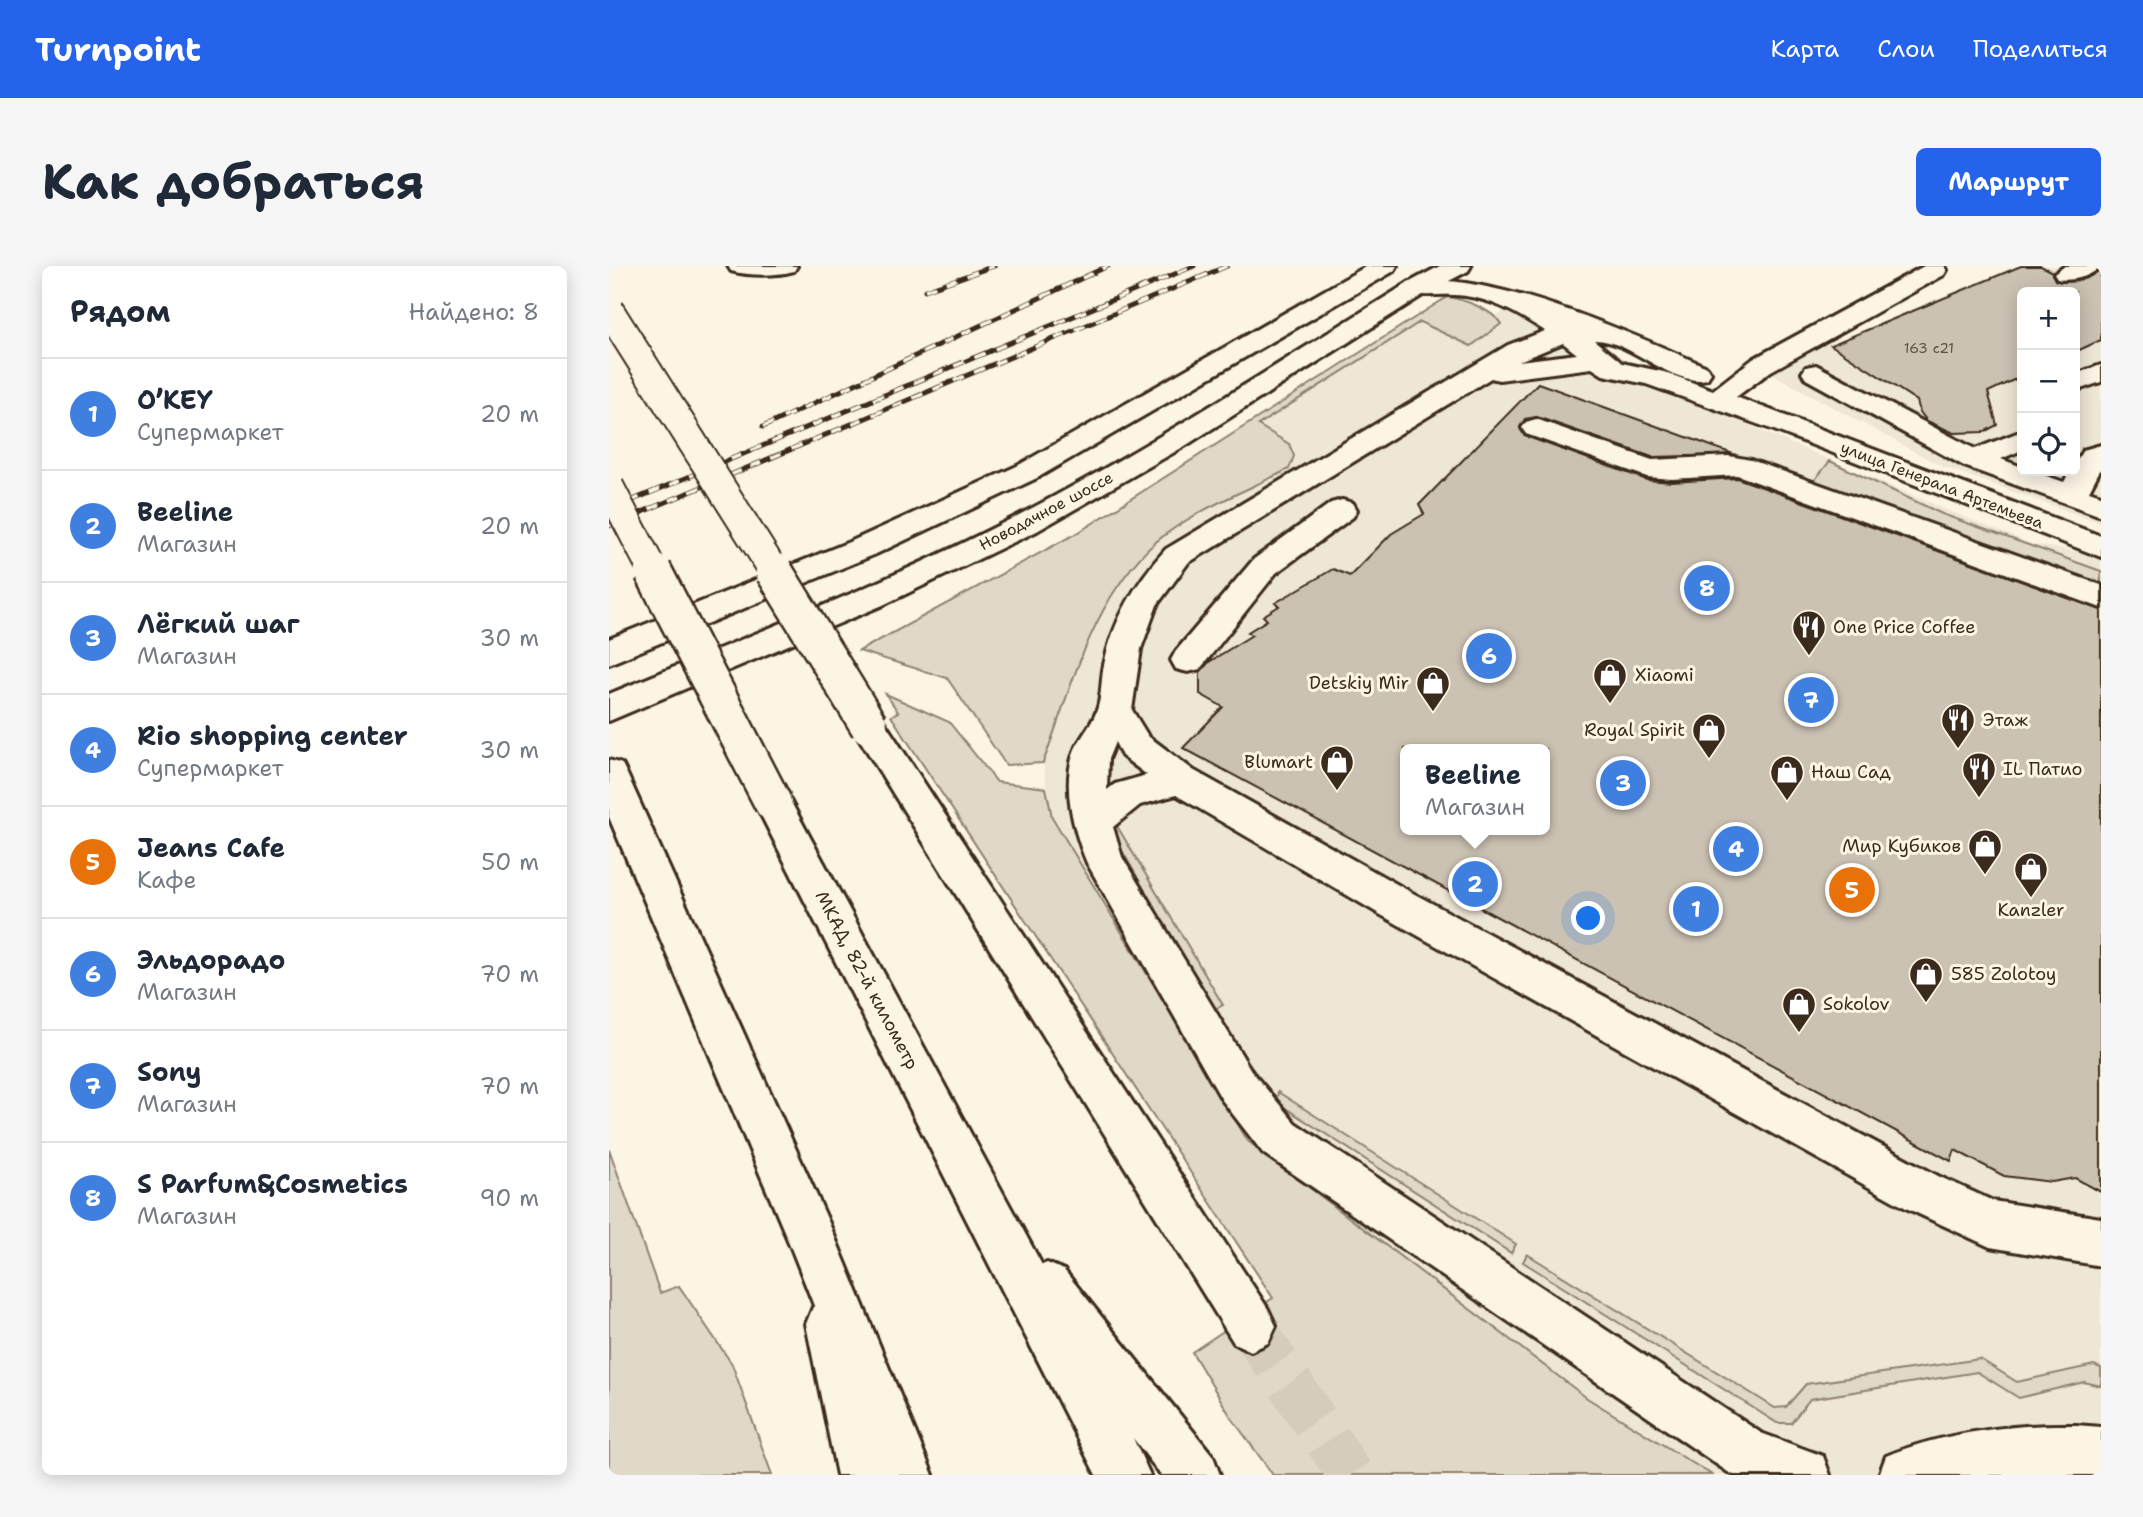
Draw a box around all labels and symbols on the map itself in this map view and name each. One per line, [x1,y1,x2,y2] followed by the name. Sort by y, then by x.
[1904,339,1954,357] house number: 163 с21
[1838,437,2046,533] street label: улица Генерала Артемьева
[975,467,1117,555] street label: Новодачное шоссе
[1684,562,1730,614] pin: 8
[1790,608,1828,657] restaurant icon: One Price Coffee
[1833,615,1975,639] place label: One Price Coffee
[1466,630,1512,682] pin: 6
[1591,656,1629,705] shop icon: Xiaomi
[1635,663,1694,687] place label: Xiaomi
[1414,664,1452,713] shop icon: Detskiy Mir
[1309,671,1409,695] place label: Detskiy Mir
[1788,674,1834,726] pin: 7
[1939,701,1977,750] restaurant icon: Этаж
[1983,708,2028,732] place label: Этаж
[1690,711,1728,760] shop icon: Royal Spirit
[1584,718,1685,742] place label: Royal Spirit
[1318,743,1356,792] shop icon: Blumart
[1244,750,1313,774] place label: Blumart
[1960,750,1998,799] restaurant icon: IL Патио
[1768,753,1806,802] shop icon: Наш Сад
[1600,757,1646,809] pin: 3
[2003,757,2082,781] place label: IL Патио
[1811,760,1892,784] place label: Наш Сад
[1713,823,1759,875] pin: 4
[1966,827,2004,876] shop icon: Мир Кубиков
[1842,834,1961,858] place label: Мир Кубиков
[2012,850,2050,899] shop icon: Kanzler
[1452,858,1498,910] pin: 2
[1829,864,1875,916] pin: 5
[1673,883,1719,935] pin: 1
[810,886,924,1074] street label: МКАД, 82-й километр
[1997,898,2065,922] place label: Kanzler
[1571,901,1605,935] your location
[1907,955,1945,1004] shop icon: 585 Zolotoy
[1951,962,2056,986] place label: 585 Zolotoy
[1780,985,1818,1034] shop icon: Sokolov
[1823,992,1890,1016] place label: Sokolov

